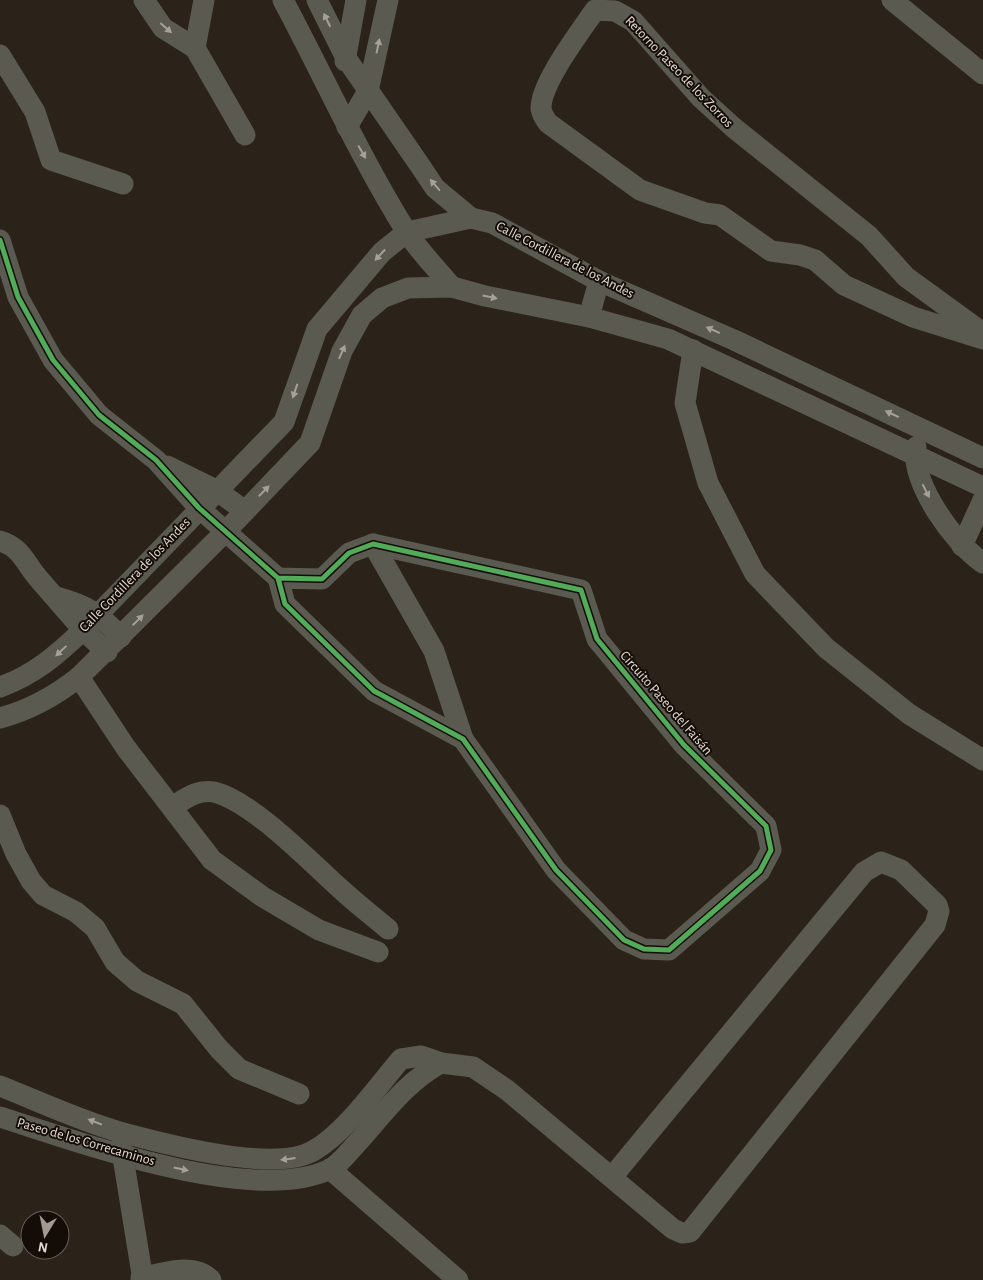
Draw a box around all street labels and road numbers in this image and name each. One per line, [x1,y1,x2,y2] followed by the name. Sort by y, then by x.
[622,14,736,130] street label: Retorno Paseo de los Zorros
[494,219,636,301] street label: Calle Cordillera de los Andes
[77,515,193,635] street label: Calle Cordillera de los Andes
[617,648,715,758] street label: Circuito Paseo del Faisán
[15,1116,157,1168] street label: Paseo de los Correcaminos

